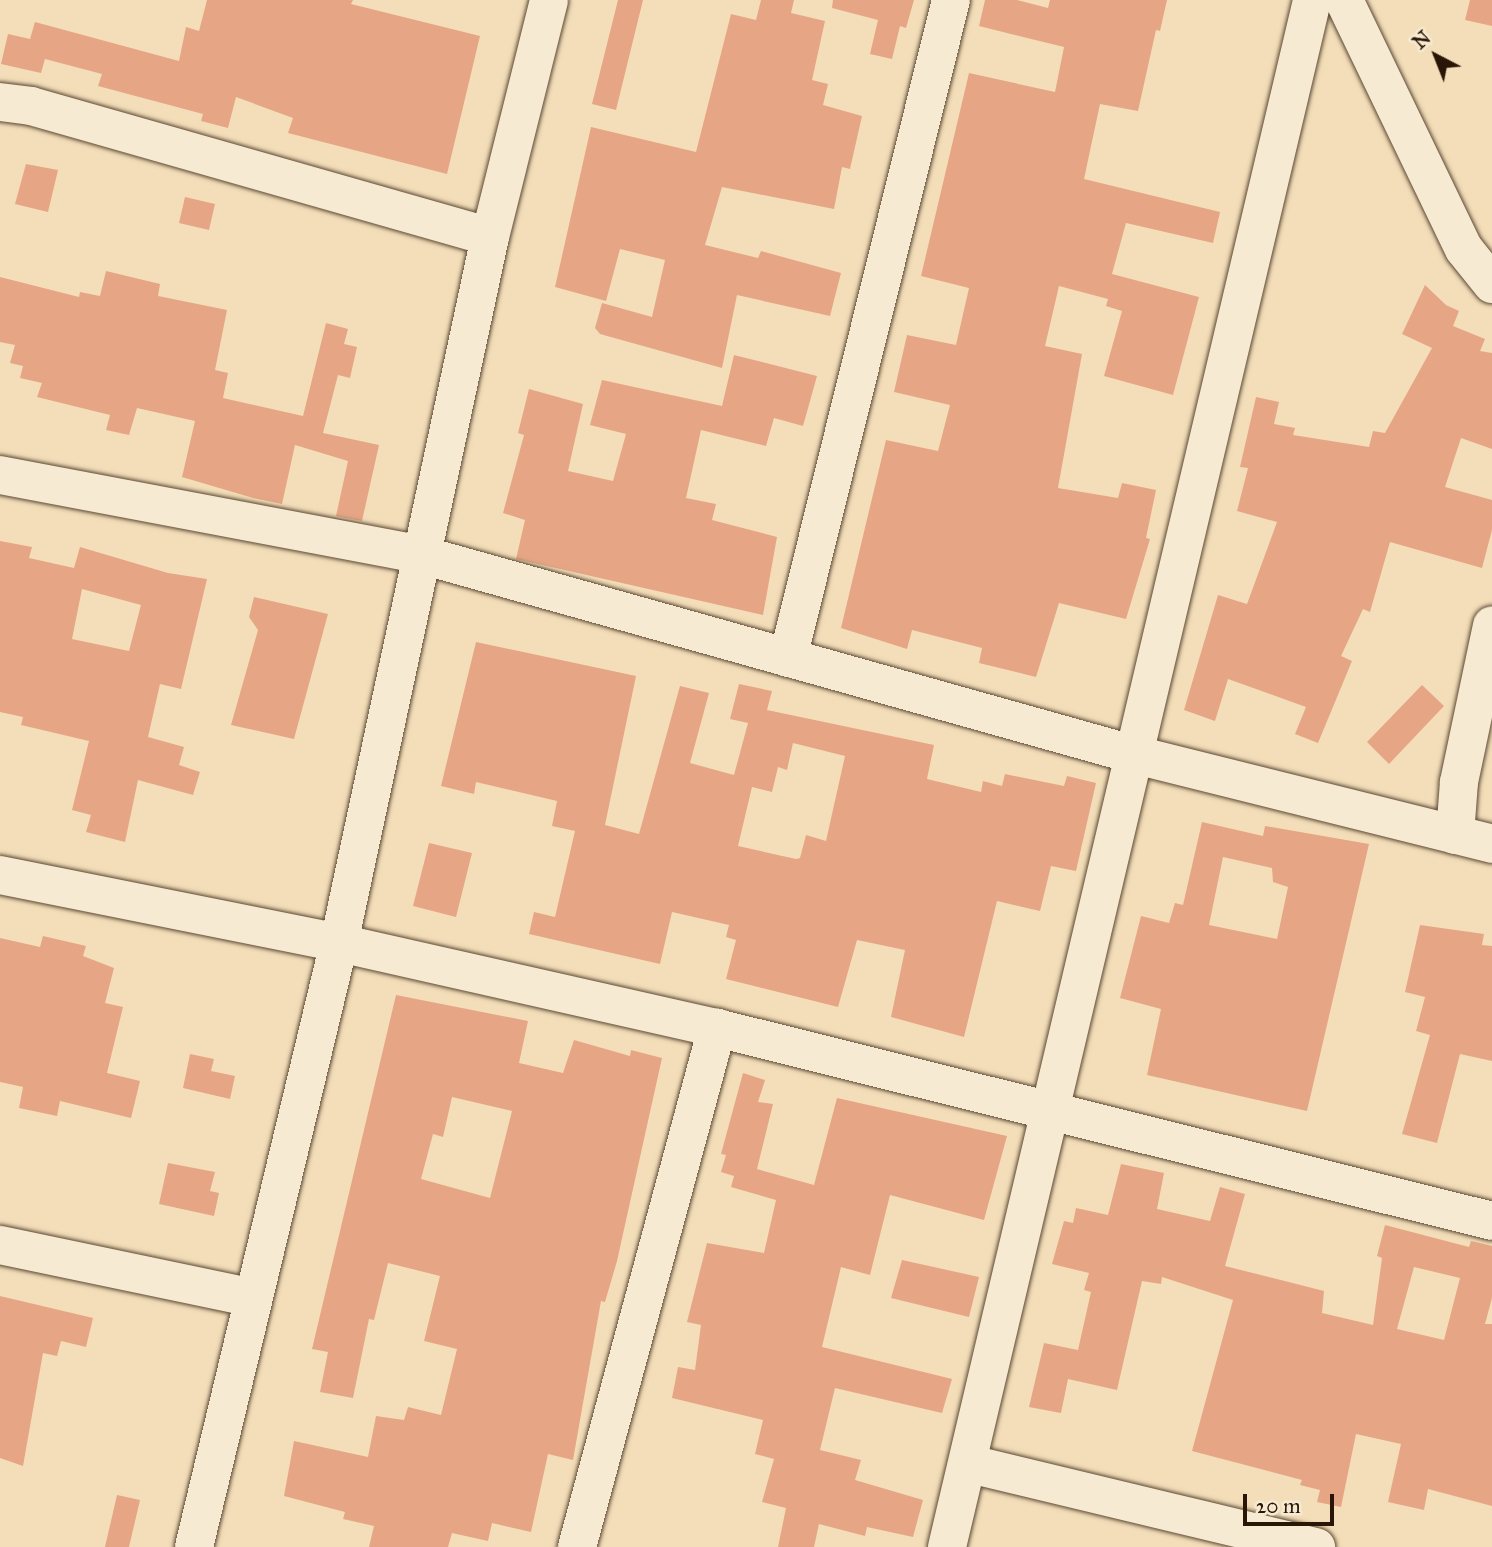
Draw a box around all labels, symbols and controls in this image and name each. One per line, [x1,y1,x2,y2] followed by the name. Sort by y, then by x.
[1401,21,1471,91] north arrow
[1408,26,1435,54] text: N
[1247,1480,1338,1524] scale bar
[1256,1493,1301,1519] text: 20 m

